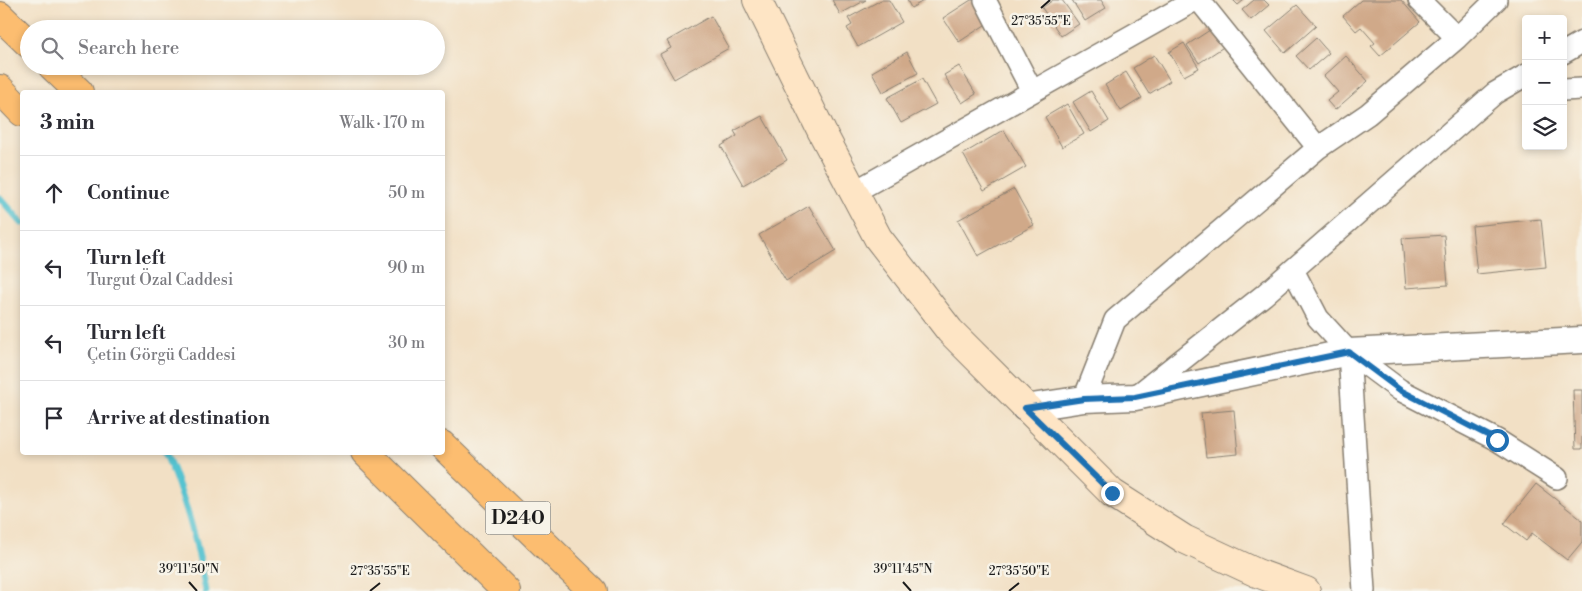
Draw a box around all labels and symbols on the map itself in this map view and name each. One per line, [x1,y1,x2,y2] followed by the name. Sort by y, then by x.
[1011,14,1071,29] text: 27°35'55"E
[1486,429,1509,452] route start
[1101,482,1124,505] route end
[486,502,550,534] road number: D240
[159,562,219,577] text: 39°11'50"N
[873,562,933,577] text: 39°11'45"N
[350,564,410,579] text: 27°35'55"E
[989,564,1049,579] text: 27°35'50"E

